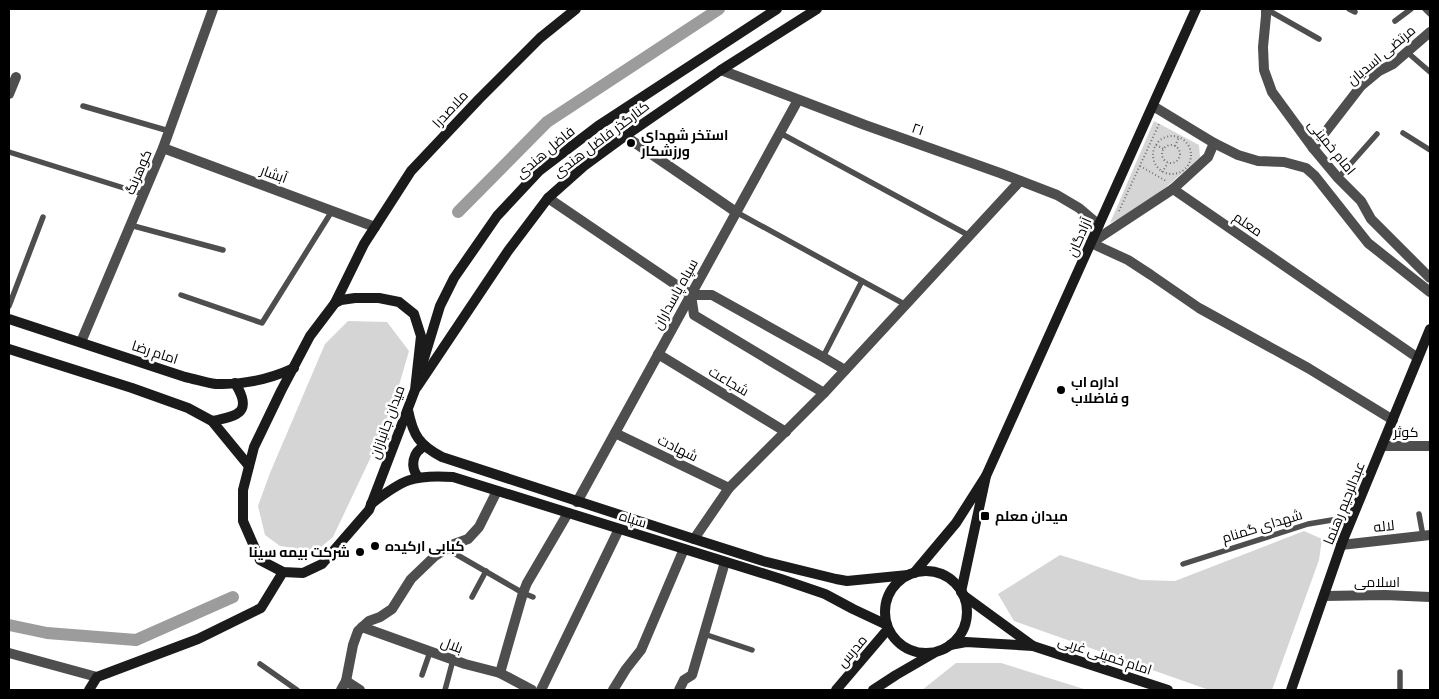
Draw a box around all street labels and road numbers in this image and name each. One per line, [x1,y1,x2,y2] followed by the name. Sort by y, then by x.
[1343,21,1420,90] street label: مرتضی اسدیان
[428,86,473,133] street label: ملاصدرا
[549,97,654,183] street label: کنارگذر فاضل هندی
[1303,116,1360,180] street label: امام خمینی
[909,119,926,141] street label: ۲۱
[512,122,580,184] street label: فاضل هندی
[120,147,157,198] street label: کوهرنگ
[256,161,290,189] street label: آبشار
[1229,208,1266,242] street label: معلم
[1062,214,1097,260] street label: آزادگان
[648,255,704,334] street label: سپاه پاسداران
[129,336,180,370] street label: امام رضا
[705,362,752,402] street label: شجاعت
[365,383,411,462] street label: میدان جانبازان
[1393,423,1418,443] street label: کوثر
[654,431,701,467] street label: شهادت
[1319,459,1371,548] street label: عبدالرحیم رهنما
[1220,505,1305,549] street label: شهدای گمنام
[616,506,649,534] street label: سپاه
[1373,516,1396,538] street label: لاله
[1354,573,1400,593] street label: اسلامی
[833,631,872,672] street label: مدرس
[1055,631,1154,681] street label: امام خمینی غربی
[438,633,466,659] street label: بلال

